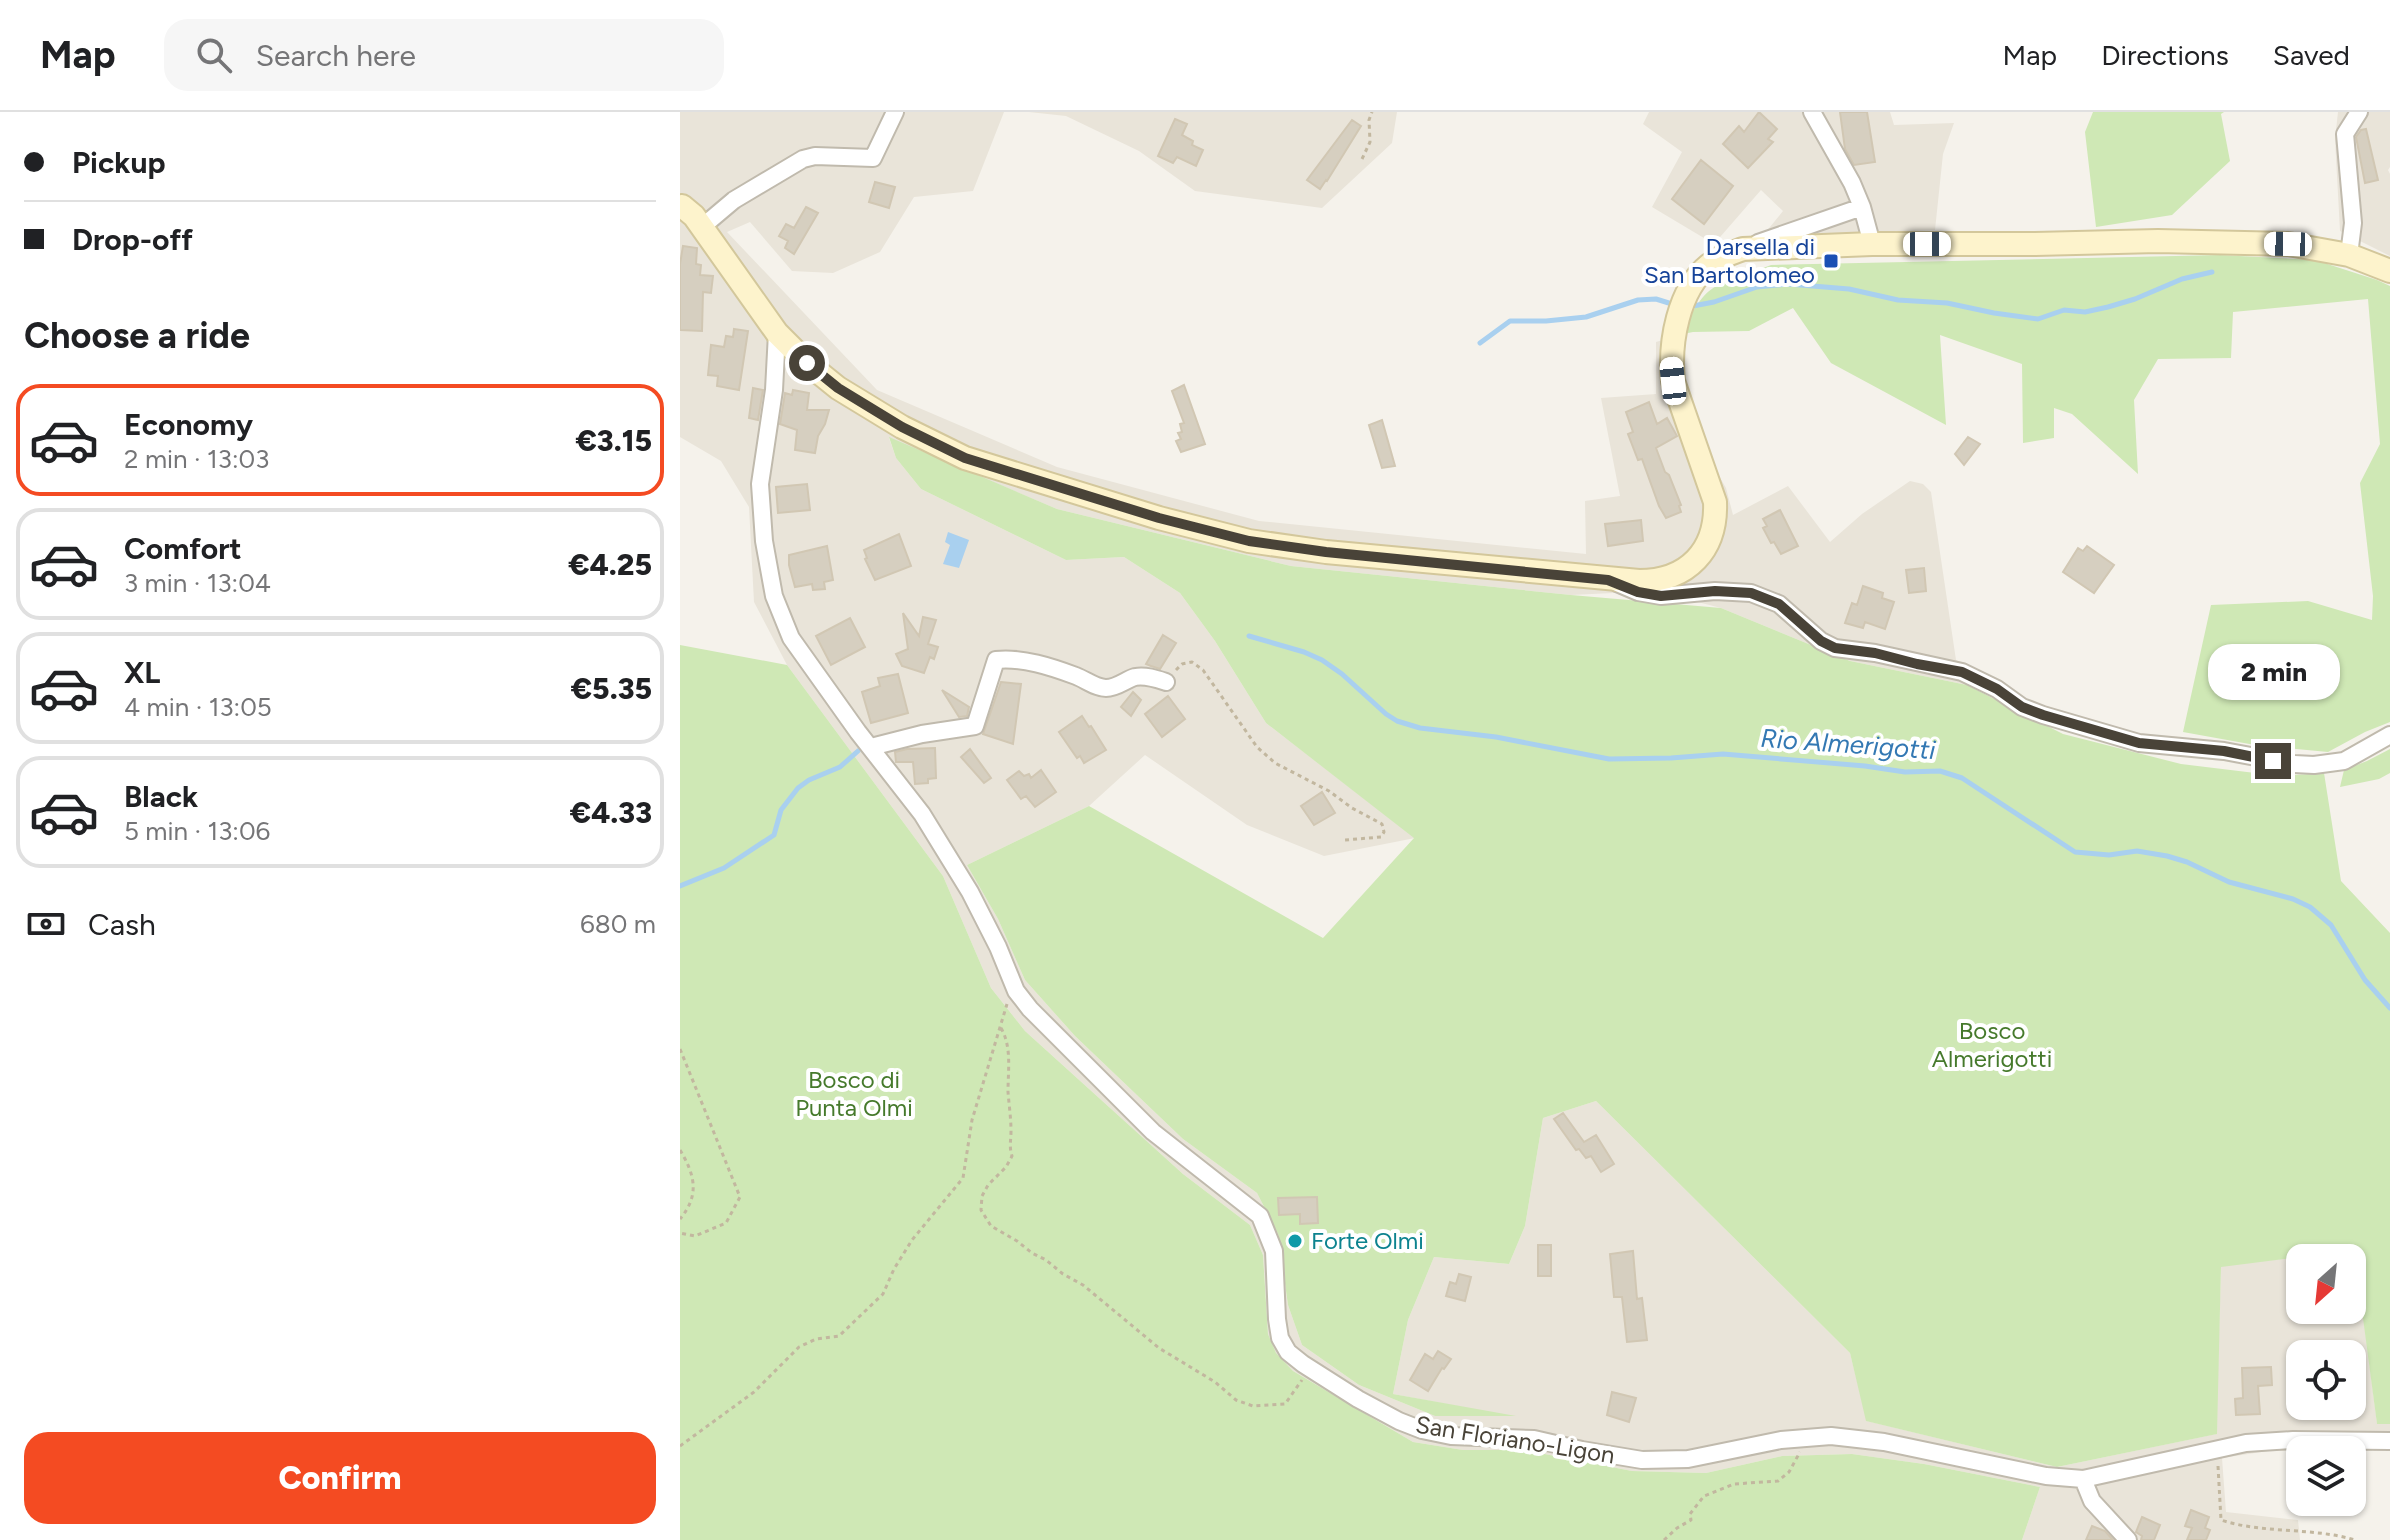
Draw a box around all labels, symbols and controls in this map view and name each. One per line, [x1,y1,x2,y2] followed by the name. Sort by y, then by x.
[164,19,724,91] search box
[40,32,116,78] text: Map
[192,33,236,77] icon: search
[256,37,416,74] text: Search here
[2003,38,2057,72] text: Map
[2101,38,2229,72] text: Directions
[2273,38,2350,72] text: Saved
[72,144,166,181] text: Pickup
[72,221,193,258] text: Drop-off
[1644,232,1815,289] place label: Darsella di San Bartolomeo
[1903,232,1951,256] car
[2264,232,2312,256] car
[1822,252,1840,270] marker: Darsella di San Bartolomeo
[24,314,250,357] text: Choose a ride
[789,345,825,381] route start
[1659,356,1687,406] car
[28,404,100,476] icon: car
[124,406,253,443] text: Economy
[576,422,652,459] text: €3.15
[124,443,269,475] text: 2 min · 13:03
[28,528,100,600] icon: car
[124,530,242,567] text: Comfort
[568,546,652,583] text: €4.25
[124,567,271,599] text: 3 min · 13:04
[2207,645,2339,701] callout: 2 min
[28,652,100,724] icon: car
[124,654,160,691] text: XL
[2241,656,2307,688] text: 2 min
[571,670,652,707] text: €5.35
[124,691,272,723] text: 4 min · 13:05
[1760,722,1937,766] water label: Rio Almerigotti
[2255,743,2291,779] route end
[28,776,100,848] icon: car
[124,778,198,815] text: Black
[570,794,652,831] text: €4.33
[124,815,270,847] text: 5 min · 13:06
[24,902,68,946] icon: cash
[88,906,156,943] text: Cash
[580,908,656,940] text: 680 m
[1932,1016,2052,1073] park label: Bosco Almerigotti
[795,1065,913,1122] park label: Bosco di Punta Olmi
[1311,1226,1424,1255] place label: Forte Olmi
[1286,1232,1304,1250] marker: Forte Olmi
[2286,1244,2366,1324] north arrow
[2286,1244,2366,1516] map controls
[2286,1340,2366,1420] button: locate
[1413,1409,1617,1470] street label: San Floriano-Ligon
[24,1432,656,1524] button: Confirm
[2286,1436,2366,1516] button: layers

